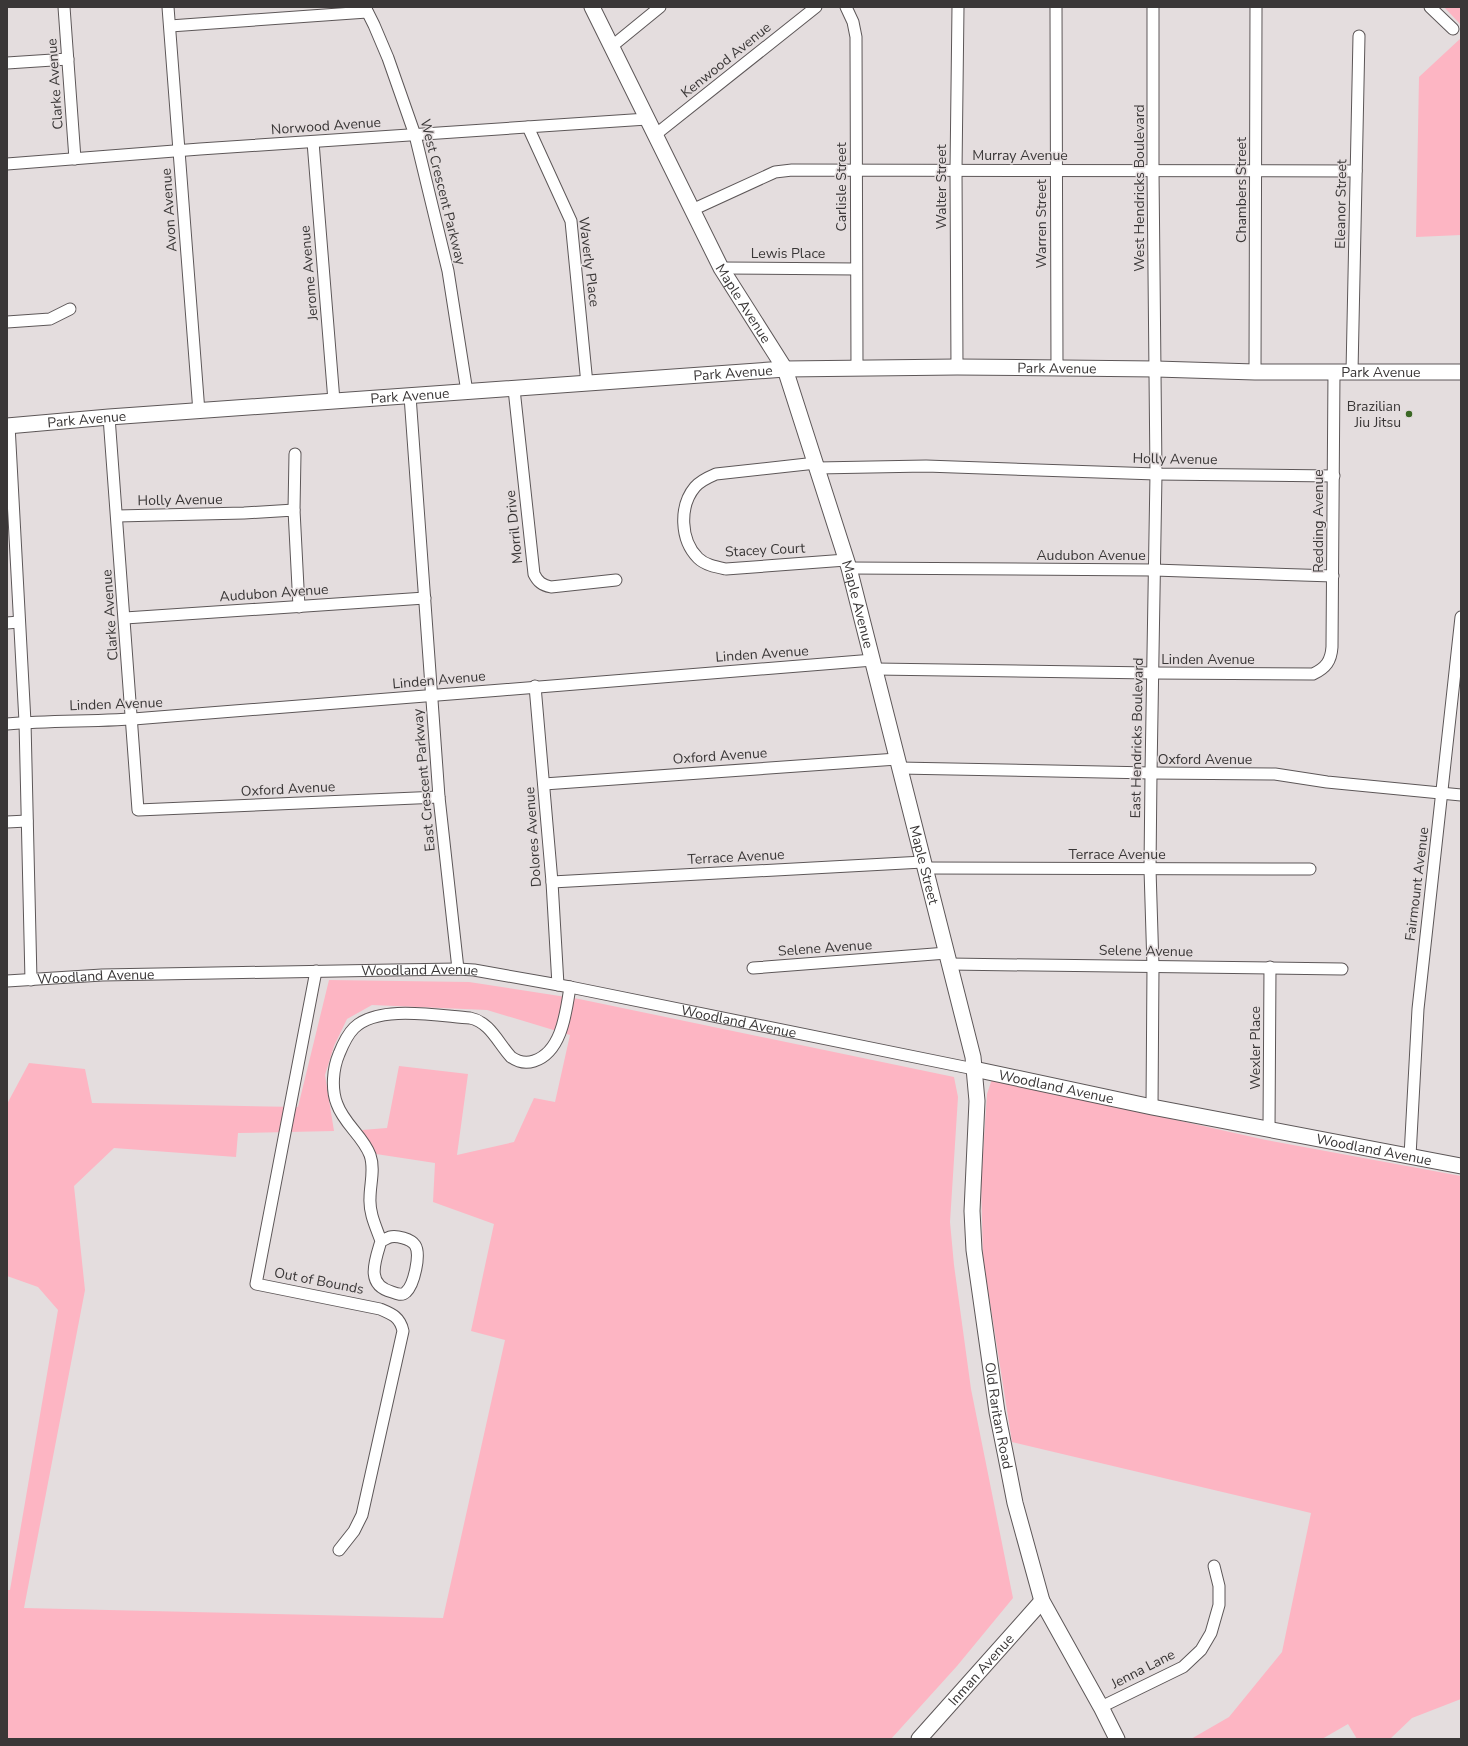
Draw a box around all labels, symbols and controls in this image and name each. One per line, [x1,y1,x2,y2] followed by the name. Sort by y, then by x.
[677,18,775,102] street label: Kenwood Avenue
[42,38,68,130] street label: Clarke Avenue
[1130,104,1149,272] street label: West Hendricks Boulevard
[270,113,382,139] street label: Norwood Avenue
[416,117,471,268] street label: West Crescent Parkway
[1232,137,1251,243] street label: Chambers Street
[832,142,851,232] street label: Carlisle Street
[932,144,951,230] street label: Walter Street
[972,146,1068,165] street label: Murray Avenue
[1331,159,1351,249] street label: Eleanor Street
[157,167,181,253] street label: Avon Avenue
[1032,179,1051,269] street label: Warren Street
[574,216,604,308] street label: Waverly Place
[295,225,323,322] street label: Jerome Avenue
[751,244,825,263] street label: Lewis Place
[711,260,776,347] street label: Maple Avenue
[1017,358,1097,378] street label: Park Avenue
[693,360,773,385] street label: Park Avenue
[1341,363,1420,382] street label: Park Avenue
[370,383,450,408] street label: Park Avenue
[1347,397,1401,432] place label: Brazilian Jiu Jitsu
[46,406,127,432] street label: Park Avenue
[1404,409,1414,419] marker: Brazilian Jiu Jitsu
[1132,449,1218,469] street label: Holly Avenue
[1309,469,1328,573] street label: Redding Avenue
[501,489,527,565] street label: Morril Drive
[137,490,223,510] street label: Holly Avenue
[724,538,806,562] street label: Stacey Court
[1036,546,1146,565] street label: Audubon Avenue
[838,558,878,650] street label: Maple Avenue
[97,569,123,661] street label: Clarke Avenue
[219,580,329,606] street label: Audubon Avenue
[715,641,809,667] street label: Linden Avenue
[1161,650,1255,669] street label: Linden Avenue
[1126,657,1148,819] street label: East Hendricks Boulevard
[392,666,486,694] street label: Linden Avenue
[69,693,163,715] street label: Linden Avenue
[408,707,440,852] street label: East Crescent Parkway
[672,743,768,769] street label: Oxford Avenue
[1158,750,1252,769] street label: Oxford Avenue
[240,777,336,801] street label: Oxford Avenue
[520,786,546,888] street label: Dolores Avenue
[905,823,943,907] street label: Maple Street
[1401,826,1433,942] street label: Fairmount Avenue
[687,845,785,869] street label: Terrace Avenue
[1068,845,1166,864] street label: Terrace Avenue
[777,935,873,961] street label: Selene Avenue
[1099,941,1193,961] street label: Selene Avenue
[361,959,480,980] street label: Woodland Avenue
[37,965,155,989] street label: Woodland Avenue
[679,1000,798,1042] street label: Woodland Avenue
[1246,1006,1265,1090] street label: Wexler Place
[997,1065,1116,1108] street label: Woodland Avenue
[1315,1129,1433,1170] street label: Woodland Avenue
[273,1263,366,1299] street label: Out of Bounds
[981,1361,1018,1471] street label: Old Raritan Road
[944,1630,1018,1710] street label: Inman Avenue
[1107,1645,1178,1694] street label: Jenna Lane

